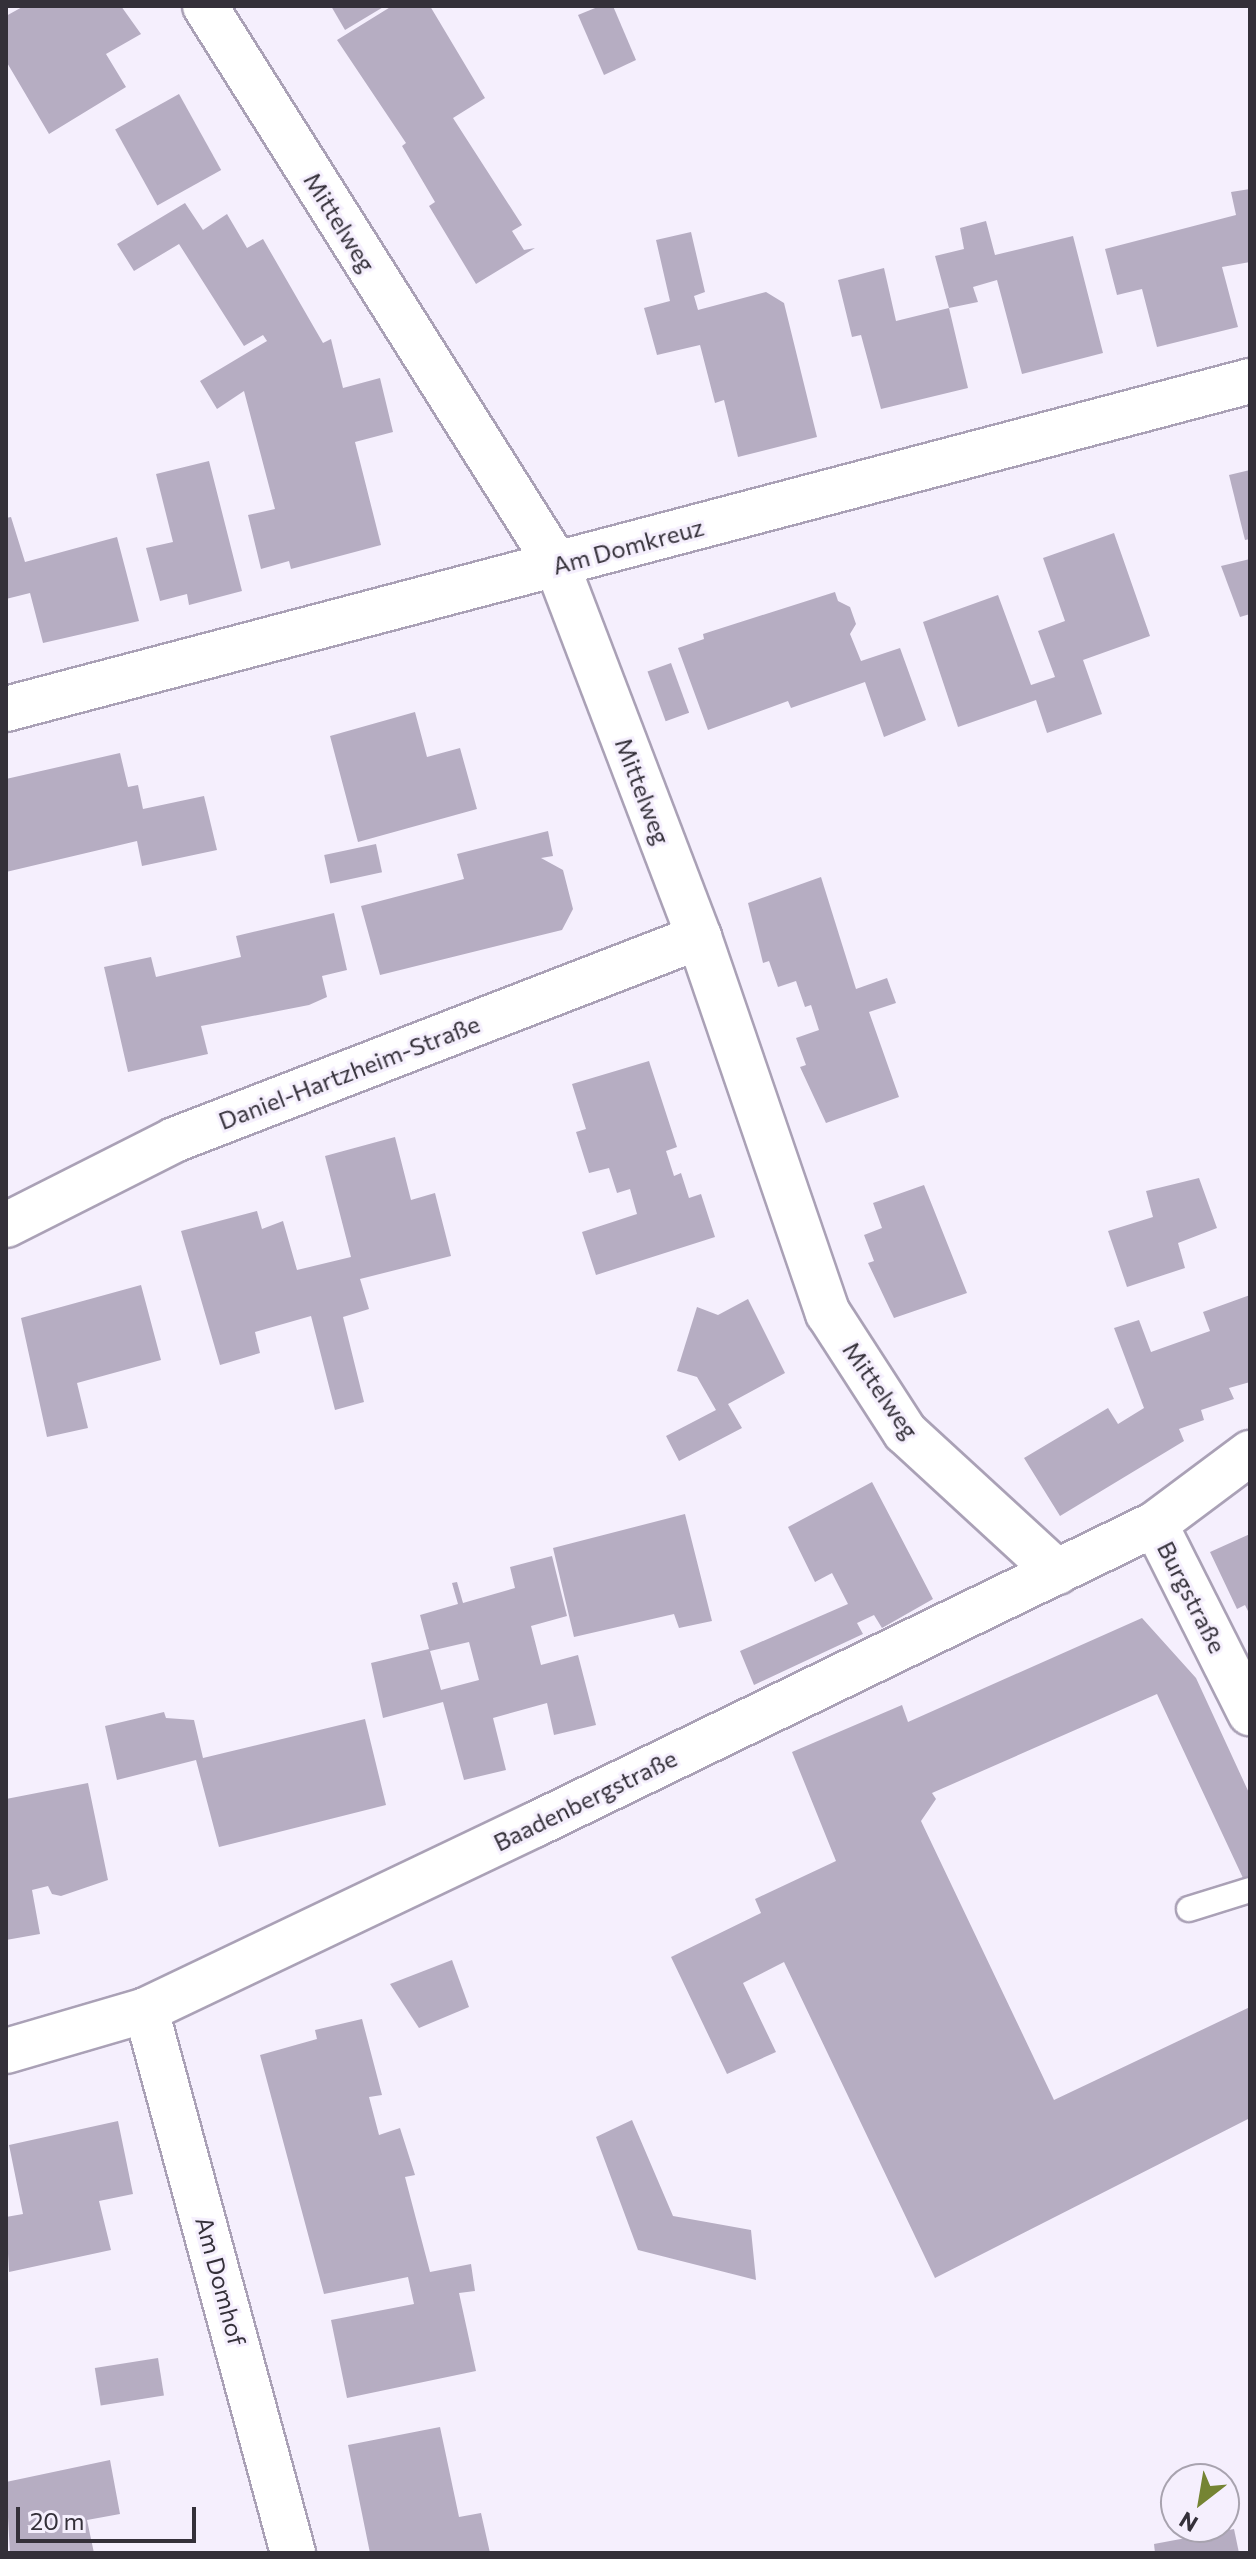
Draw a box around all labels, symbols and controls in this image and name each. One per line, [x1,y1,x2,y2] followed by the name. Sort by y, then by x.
[298,167,382,277] street label: Mittelweg
[549,512,707,580] street label: Am Domkreuz
[610,734,676,848] street label: Mittelweg
[214,1009,484,1135] street label: Daniel-Hartzheim-Straße
[837,1336,925,1444] street label: Mittelweg
[1152,1536,1232,1658] street label: Burgstraße
[489,1743,681,1857] street label: Baadenbergstraße
[190,2213,252,2349] street label: Am Domhof
[1160,2463,1240,2543] north arrow
[20,2491,200,2541] scale bar
[30,2506,84,2535] text: 20 m
[1174,2506,1202,2538] text: N

